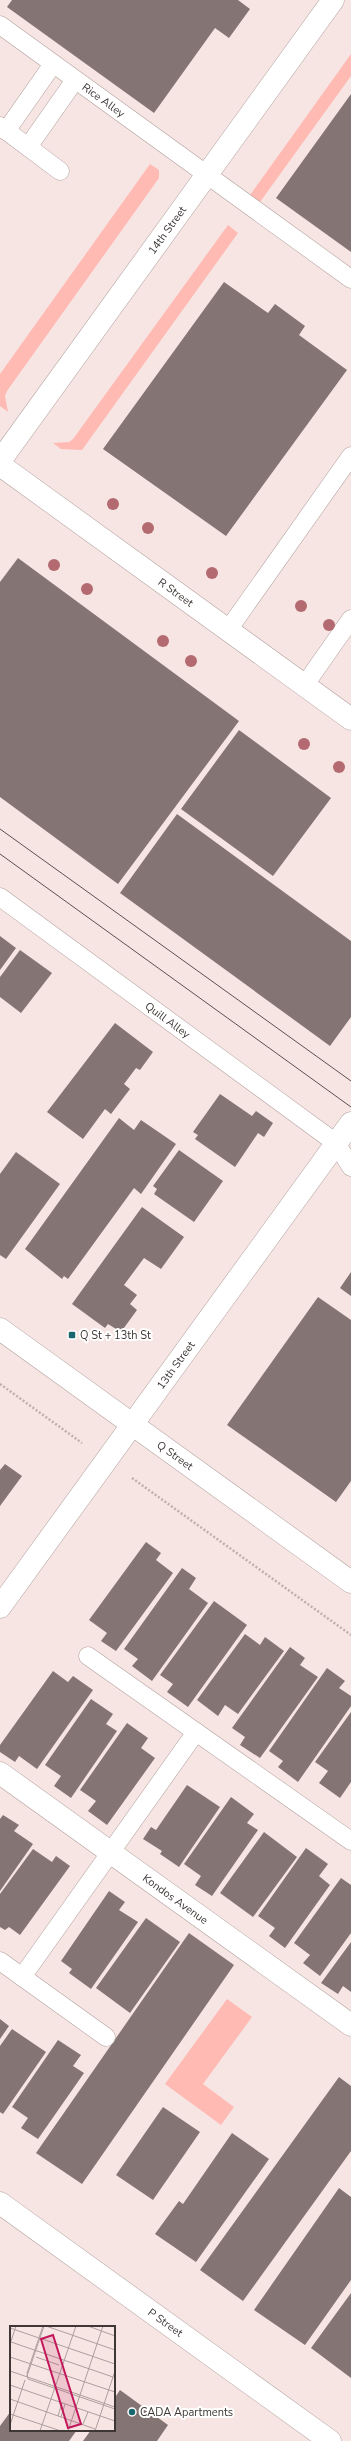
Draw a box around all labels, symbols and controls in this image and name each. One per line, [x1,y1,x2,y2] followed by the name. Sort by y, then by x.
[79,80,128,121] street label: Rice Alley
[145,203,190,257] street label: 14th Street
[155,575,196,611] street label: R Street
[142,999,193,1042] street label: Quill Alley
[80,1328,151,1343] place label: Q St + 13th St
[67,1330,77,1340] marker: Q St + 13th St
[153,1338,199,1392] street label: 13th Street
[154,1438,196,1474] street label: Q Street
[139,1871,211,1928] street label: Kondos Avenue
[145,2305,186,2341] street label: P Street
[10,2326,115,2431] inset map
[140,2405,233,2420] place label: CADA Apartments
[127,2407,137,2417] marker: CADA Apartments

